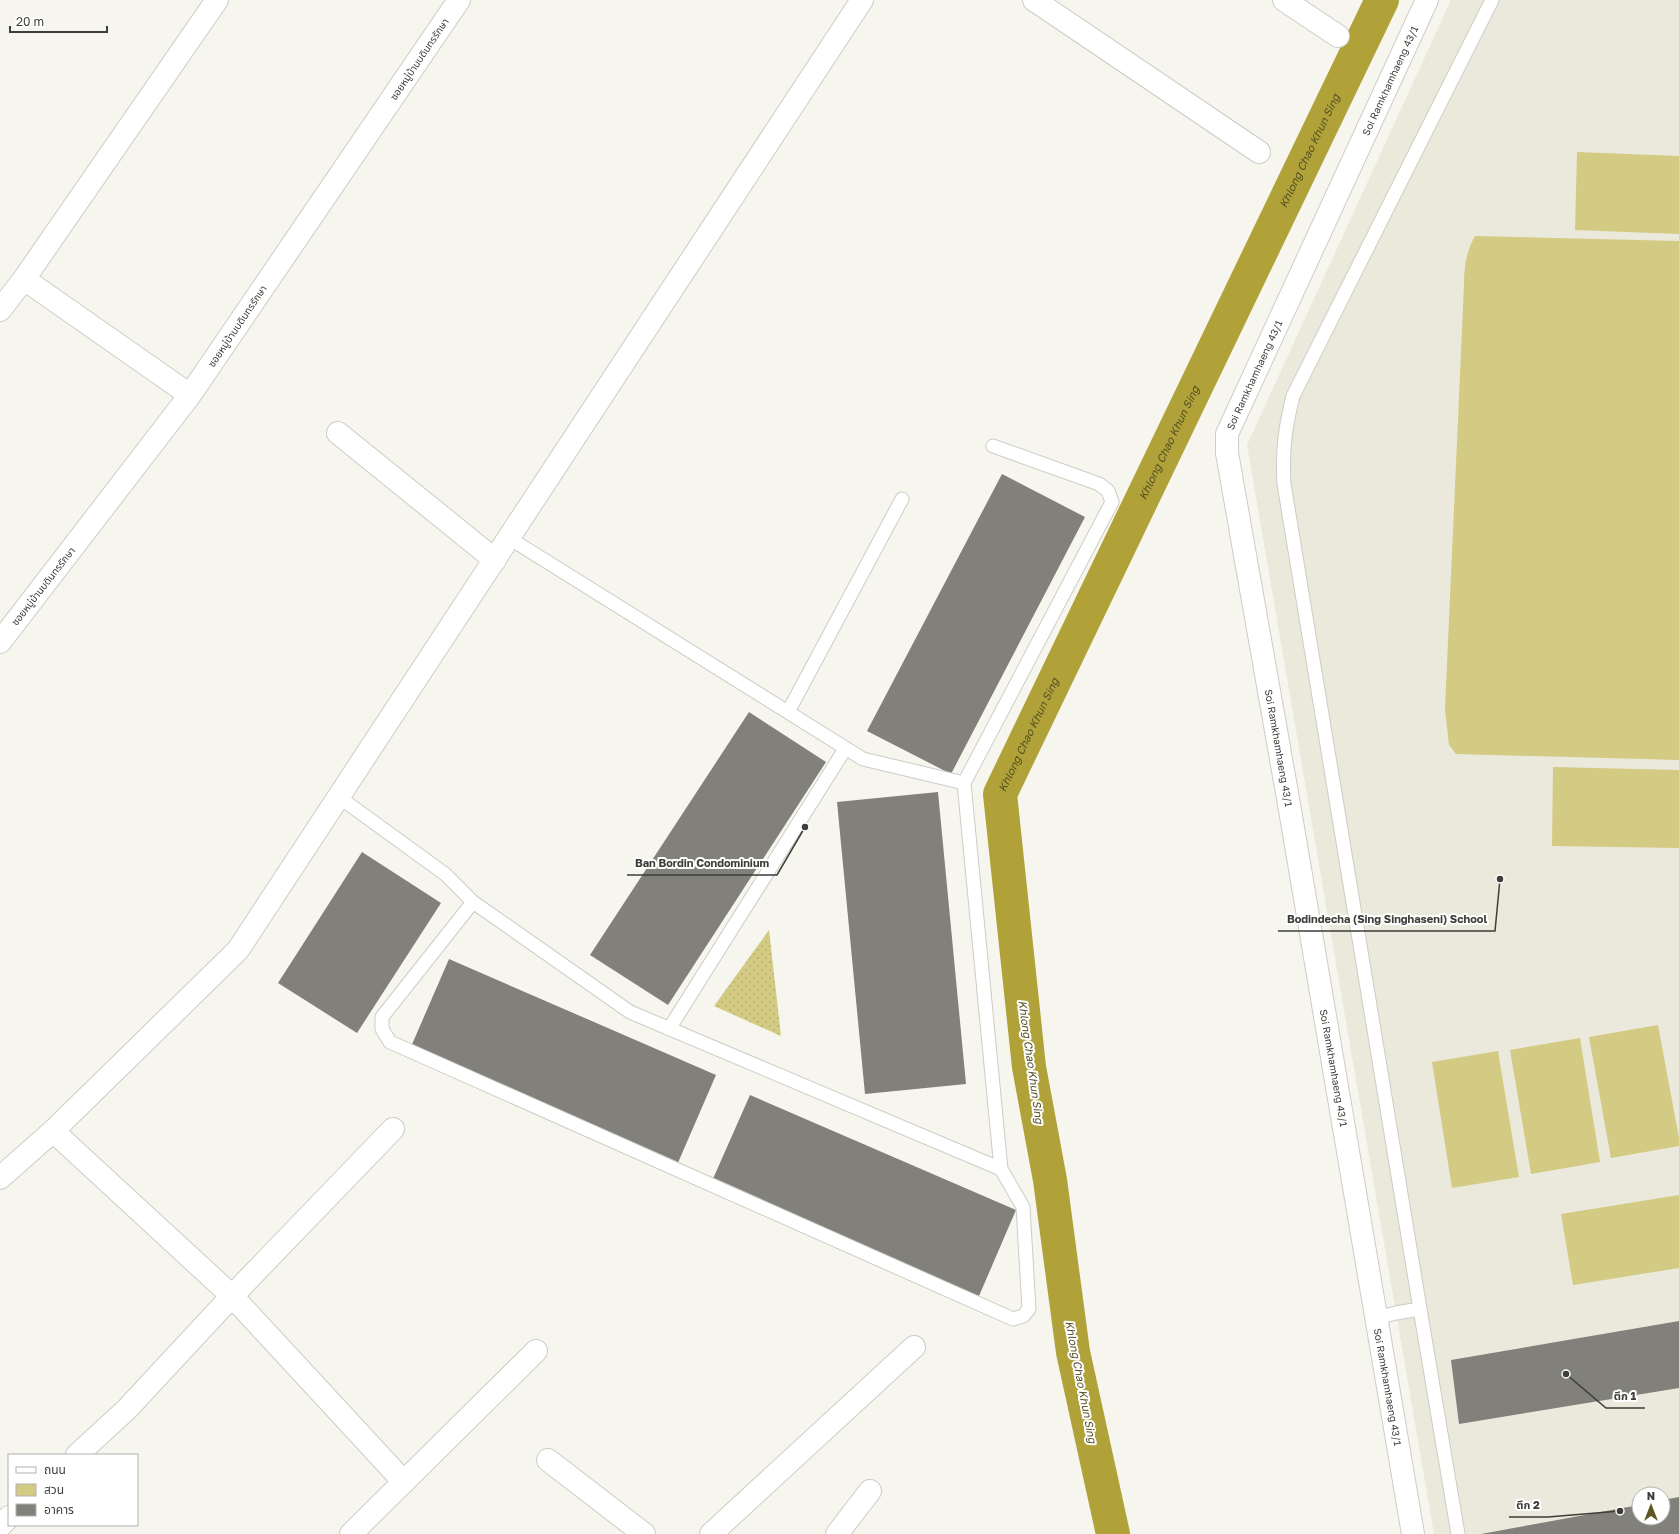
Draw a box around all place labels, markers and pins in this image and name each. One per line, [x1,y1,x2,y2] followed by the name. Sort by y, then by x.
[627,852,777,875] callout: Ban Bordin Condominium
[1278,908,1495,931] callout: Bodindecha (Sing Singhaseni) School
[1606,1385,1645,1408] callout: ตึก 1
[1509,1494,1548,1517] callout: ตึก 2

